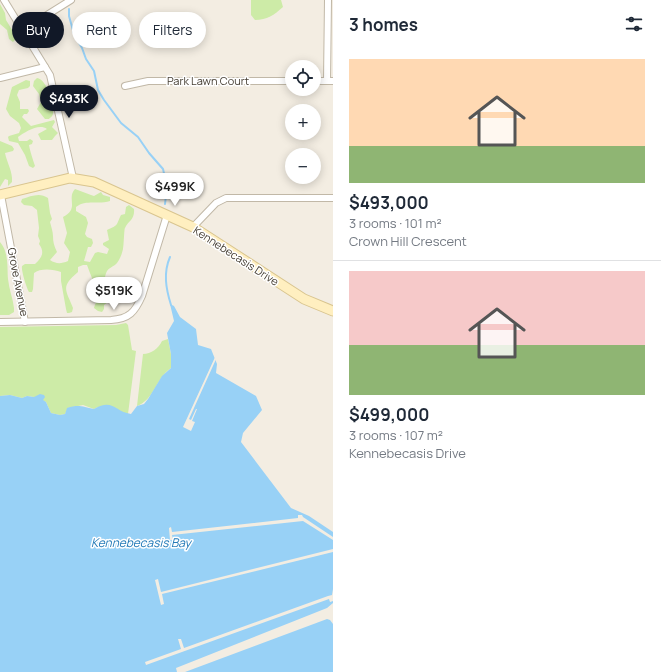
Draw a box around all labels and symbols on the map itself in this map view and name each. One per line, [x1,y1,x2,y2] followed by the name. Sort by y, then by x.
[167,73,249,88] street label: Park Lawn Court
[41,85,97,119] pin: $493K
[147,173,203,207] pin: $499K
[191,222,282,289] street label: Kennebecasis Drive
[4,246,33,318] street label: Grove Avenue
[86,277,142,311] pin: $519K
[91,534,193,551] water label: Kennebecasis Bay

